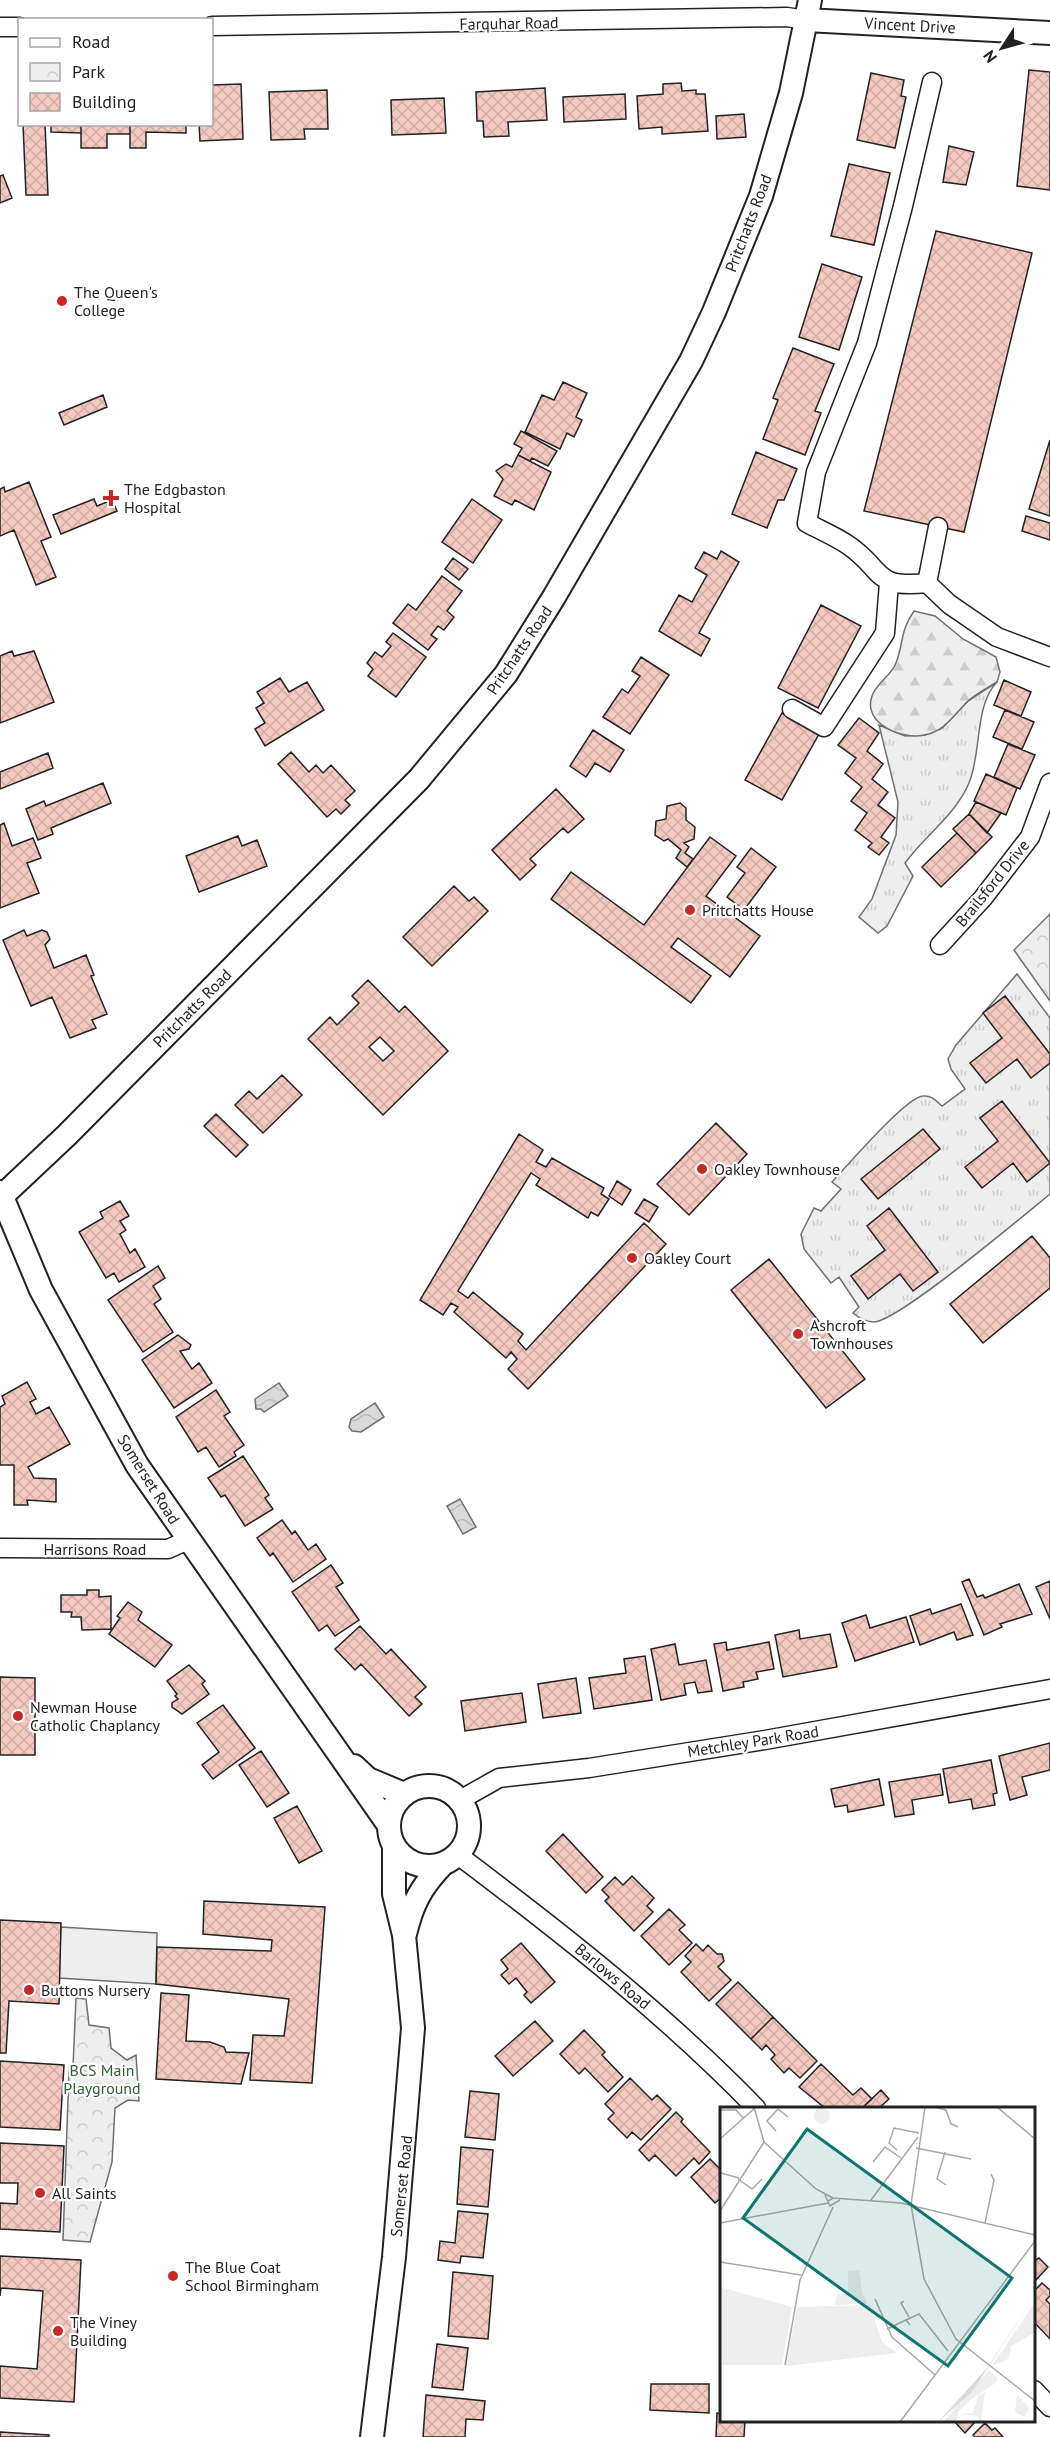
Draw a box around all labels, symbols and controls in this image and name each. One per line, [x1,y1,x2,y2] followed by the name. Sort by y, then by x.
[459,12,559,34] street label: Farquhar Road
[863,13,956,37] street label: Vincent Drive
[18,18,213,126] legend
[972,18,1032,78] north arrow
[72,30,110,53] text: Road
[979,47,1001,67] text: N
[72,60,105,83] text: Park
[72,90,136,113] text: Building
[720,171,776,275] street label: Pritchatts Road
[74,282,158,320] place label: The Queen's College
[55,294,69,308] marker: The Queen's College
[124,479,226,517] place label: The Edgbaston Hospital
[102,489,120,507] marker: The Edgbaston Hospital
[482,602,556,698] street label: Pritchatts Road
[951,835,1033,931] street label: Brailsford Drive
[702,900,814,920] place label: Pritchatts House
[683,903,697,917] marker: Pritchatts House
[149,965,235,1051] street label: Pritchatts Road
[714,1159,840,1179] place label: Oakley Townhouse
[695,1162,709,1176] marker: Oakley Townhouse
[644,1248,732,1268] place label: Oakley Court
[625,1251,639,1265] marker: Oakley Court
[810,1315,894,1353] place label: Ashcroft Townhouses
[791,1327,805,1341] marker: Ashcroft Townhouses
[113,1430,185,1528] street label: Somerset Road
[44,1539,146,1559] street label: Harrisons Road
[30,1697,160,1735] place label: Newman House Catholic Chaplancy
[11,1709,25,1723] marker: Newman House Catholic Chaplancy
[686,1721,820,1761] street label: Metchley Park Road
[571,1939,655,2013] street label: Barlows Road
[41,1980,151,2000] place label: Buttons Nursery
[22,1983,36,1997] marker: Buttons Nursery
[63,2060,141,2098] park label: BCS Main Playground
[720,2107,1035,2422] inset map
[386,2134,416,2238] street label: Somerset Road
[52,2183,117,2203] place label: All Saints
[33,2186,47,2200] marker: All Saints
[185,2257,319,2295] place label: The Blue Coat School Birmingham
[166,2269,180,2283] marker: The Blue Coat School Birmingham
[70,2312,137,2350] place label: The Viney Building
[51,2324,65,2338] marker: The Viney Building

